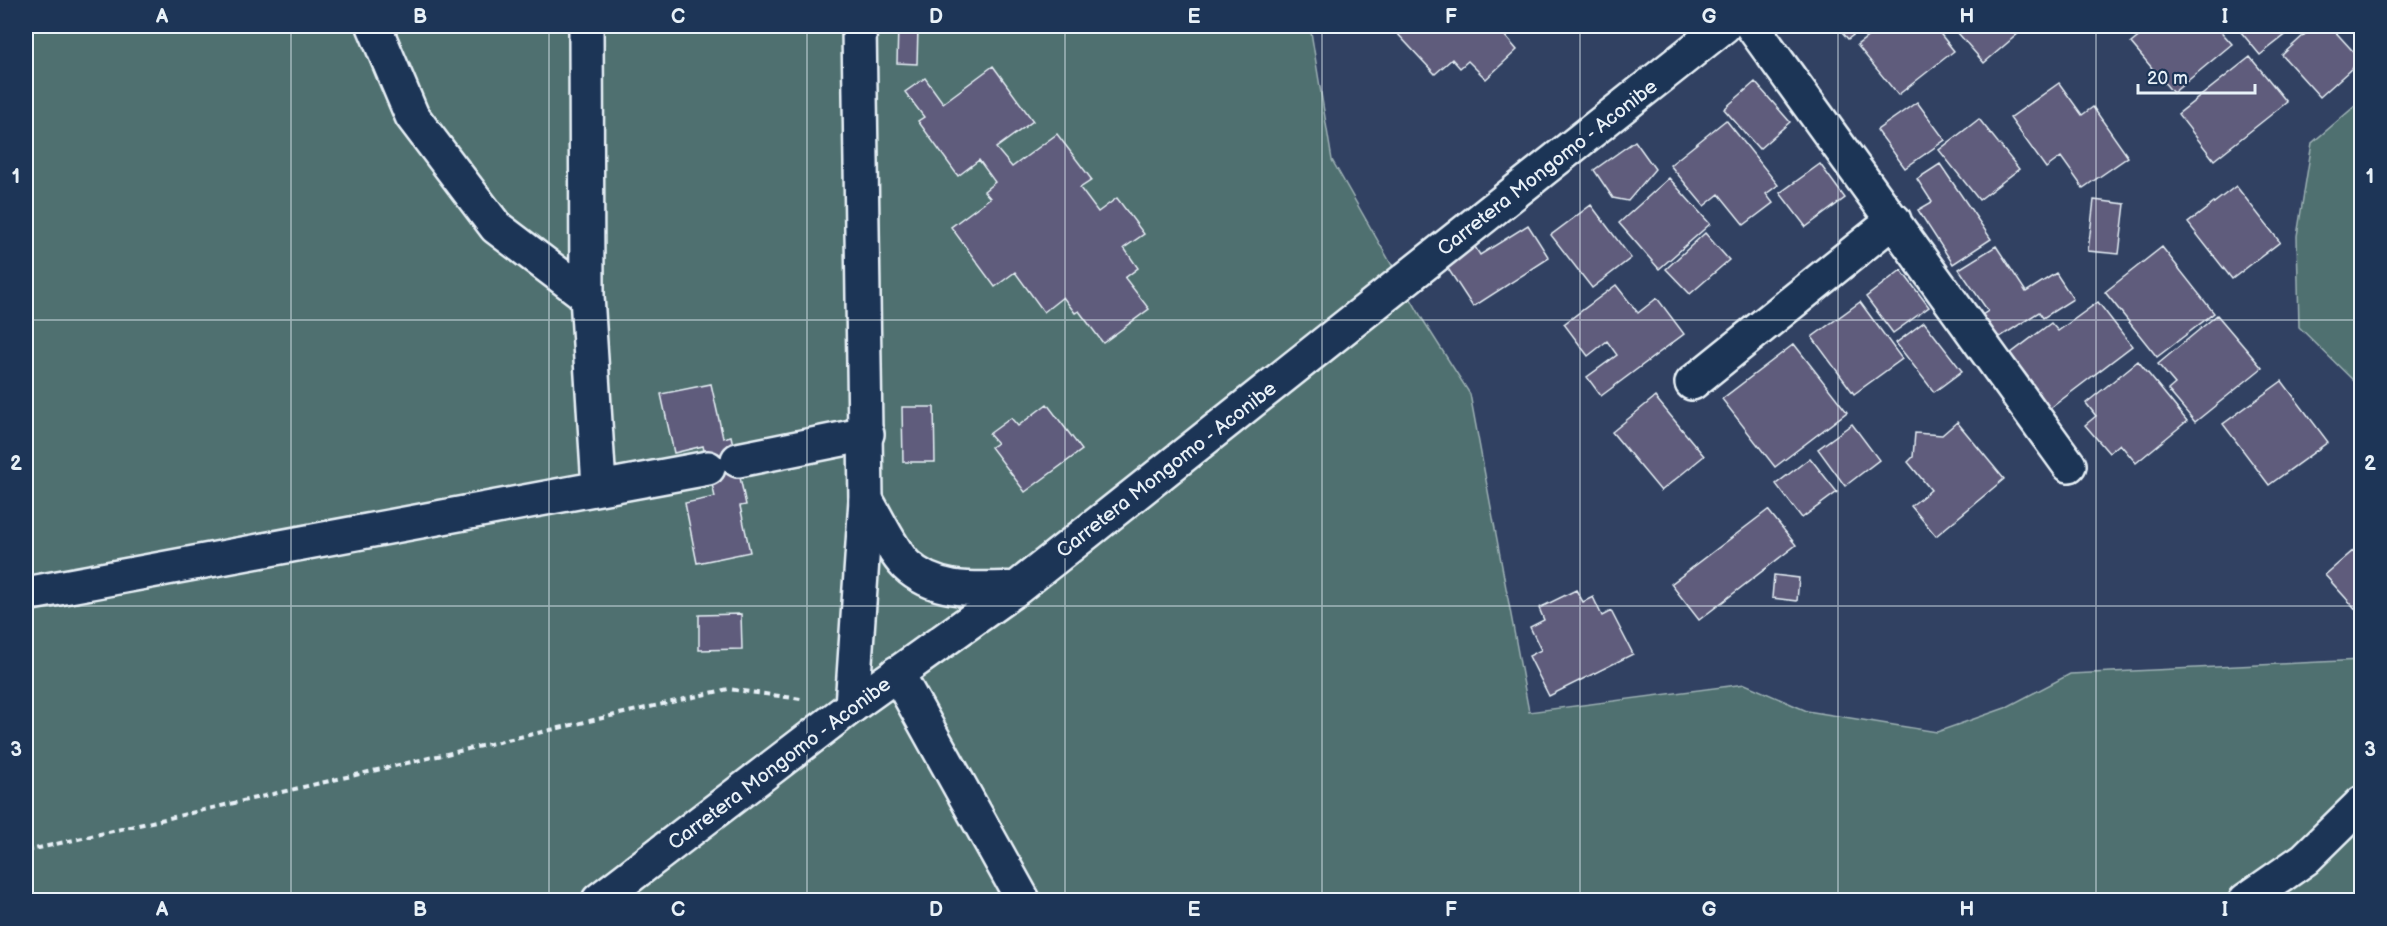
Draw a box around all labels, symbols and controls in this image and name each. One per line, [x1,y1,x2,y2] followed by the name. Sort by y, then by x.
[155,5,169,29] text: A
[413,5,427,29] text: B
[671,5,685,29] text: C
[929,5,943,29] text: D
[1188,5,1201,29] text: E
[1445,5,1457,29] text: F
[1702,5,1717,29] text: G
[1960,5,1974,29] text: H
[2222,5,2228,29] text: I
[2138,57,2255,95] scale bar
[2147,68,2188,89] text: 20 m
[1433,74,1662,261] street label: Carretera Mongomo - Aconibe
[12,165,20,189] text: 1
[2366,165,2374,189] text: 1
[1052,376,1281,563] street label: Carretera Mongomo - Aconibe
[10,452,22,476] text: 2
[2364,452,2376,476] text: 2
[664,672,896,855] street label: Carretera Mongomo - Aconibe
[10,738,22,762] text: 3
[2364,738,2376,762] text: 3
[155,898,169,922] text: A
[413,898,427,922] text: B
[671,898,685,922] text: C
[929,898,943,922] text: D
[1188,898,1201,922] text: E
[1445,898,1457,922] text: F
[1702,898,1717,922] text: G
[1960,898,1974,922] text: H
[2222,898,2228,922] text: I

